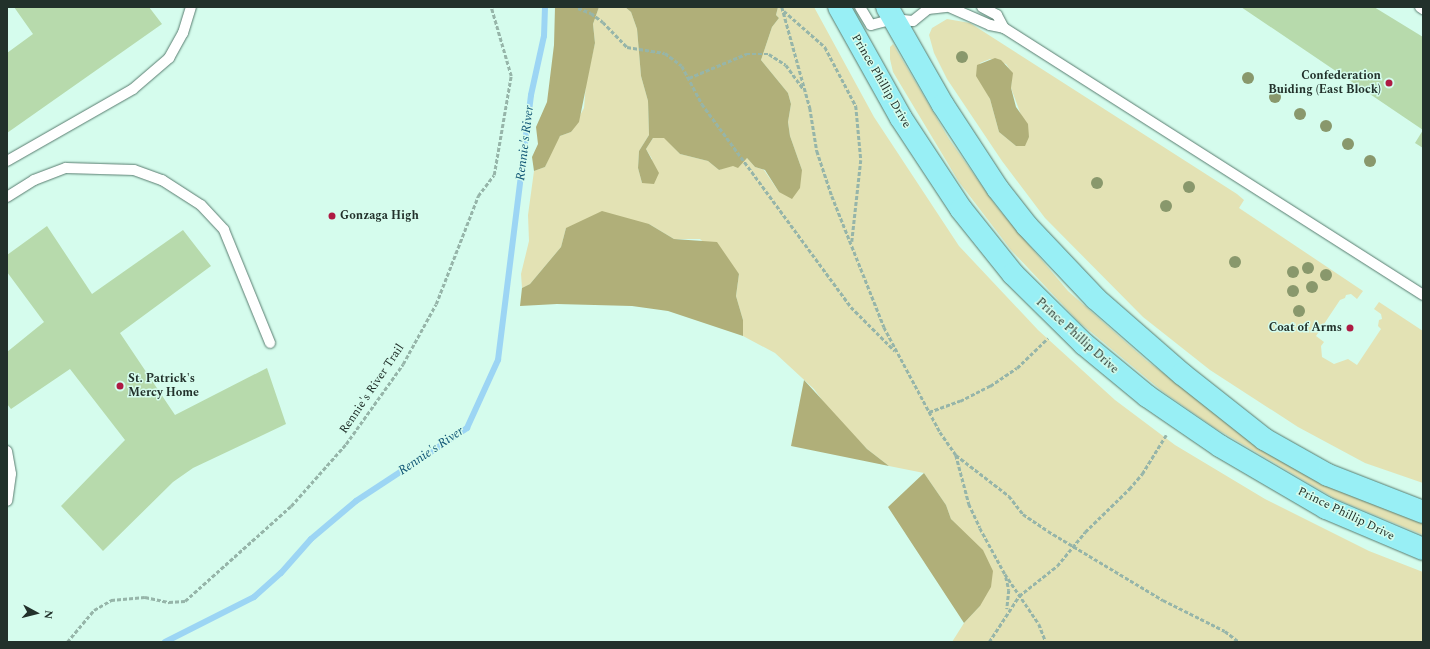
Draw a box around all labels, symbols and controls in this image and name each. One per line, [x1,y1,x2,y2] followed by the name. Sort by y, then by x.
[848,32,914,130] street label: Prince Phillip Drive
[1268,69,1381,97] place label: Confederation Buiding (East Block)
[1384,78,1394,88] marker: Confederation Buiding (East Block)
[513,105,537,181] water label: Rennie's River
[340,209,419,223] place label: Gonzaga High
[327,211,337,221] marker: Gonzaga High
[1033,295,1121,377] street label: Prince Phillip Drive
[1269,321,1342,335] place label: Coat of Arms
[1345,323,1355,333] marker: Coat of Arms
[337,341,407,437] street label: Rennie's River Trail
[128,372,199,400] place label: St. Patrick's Mercy Home
[115,381,125,391] marker: St. Patrick's Mercy Home
[395,423,467,479] water label: Rennie's River
[1295,484,1397,544] street label: Prince Phillip Drive
[16,593,56,633] north arrow
[39,609,57,620] text: N

